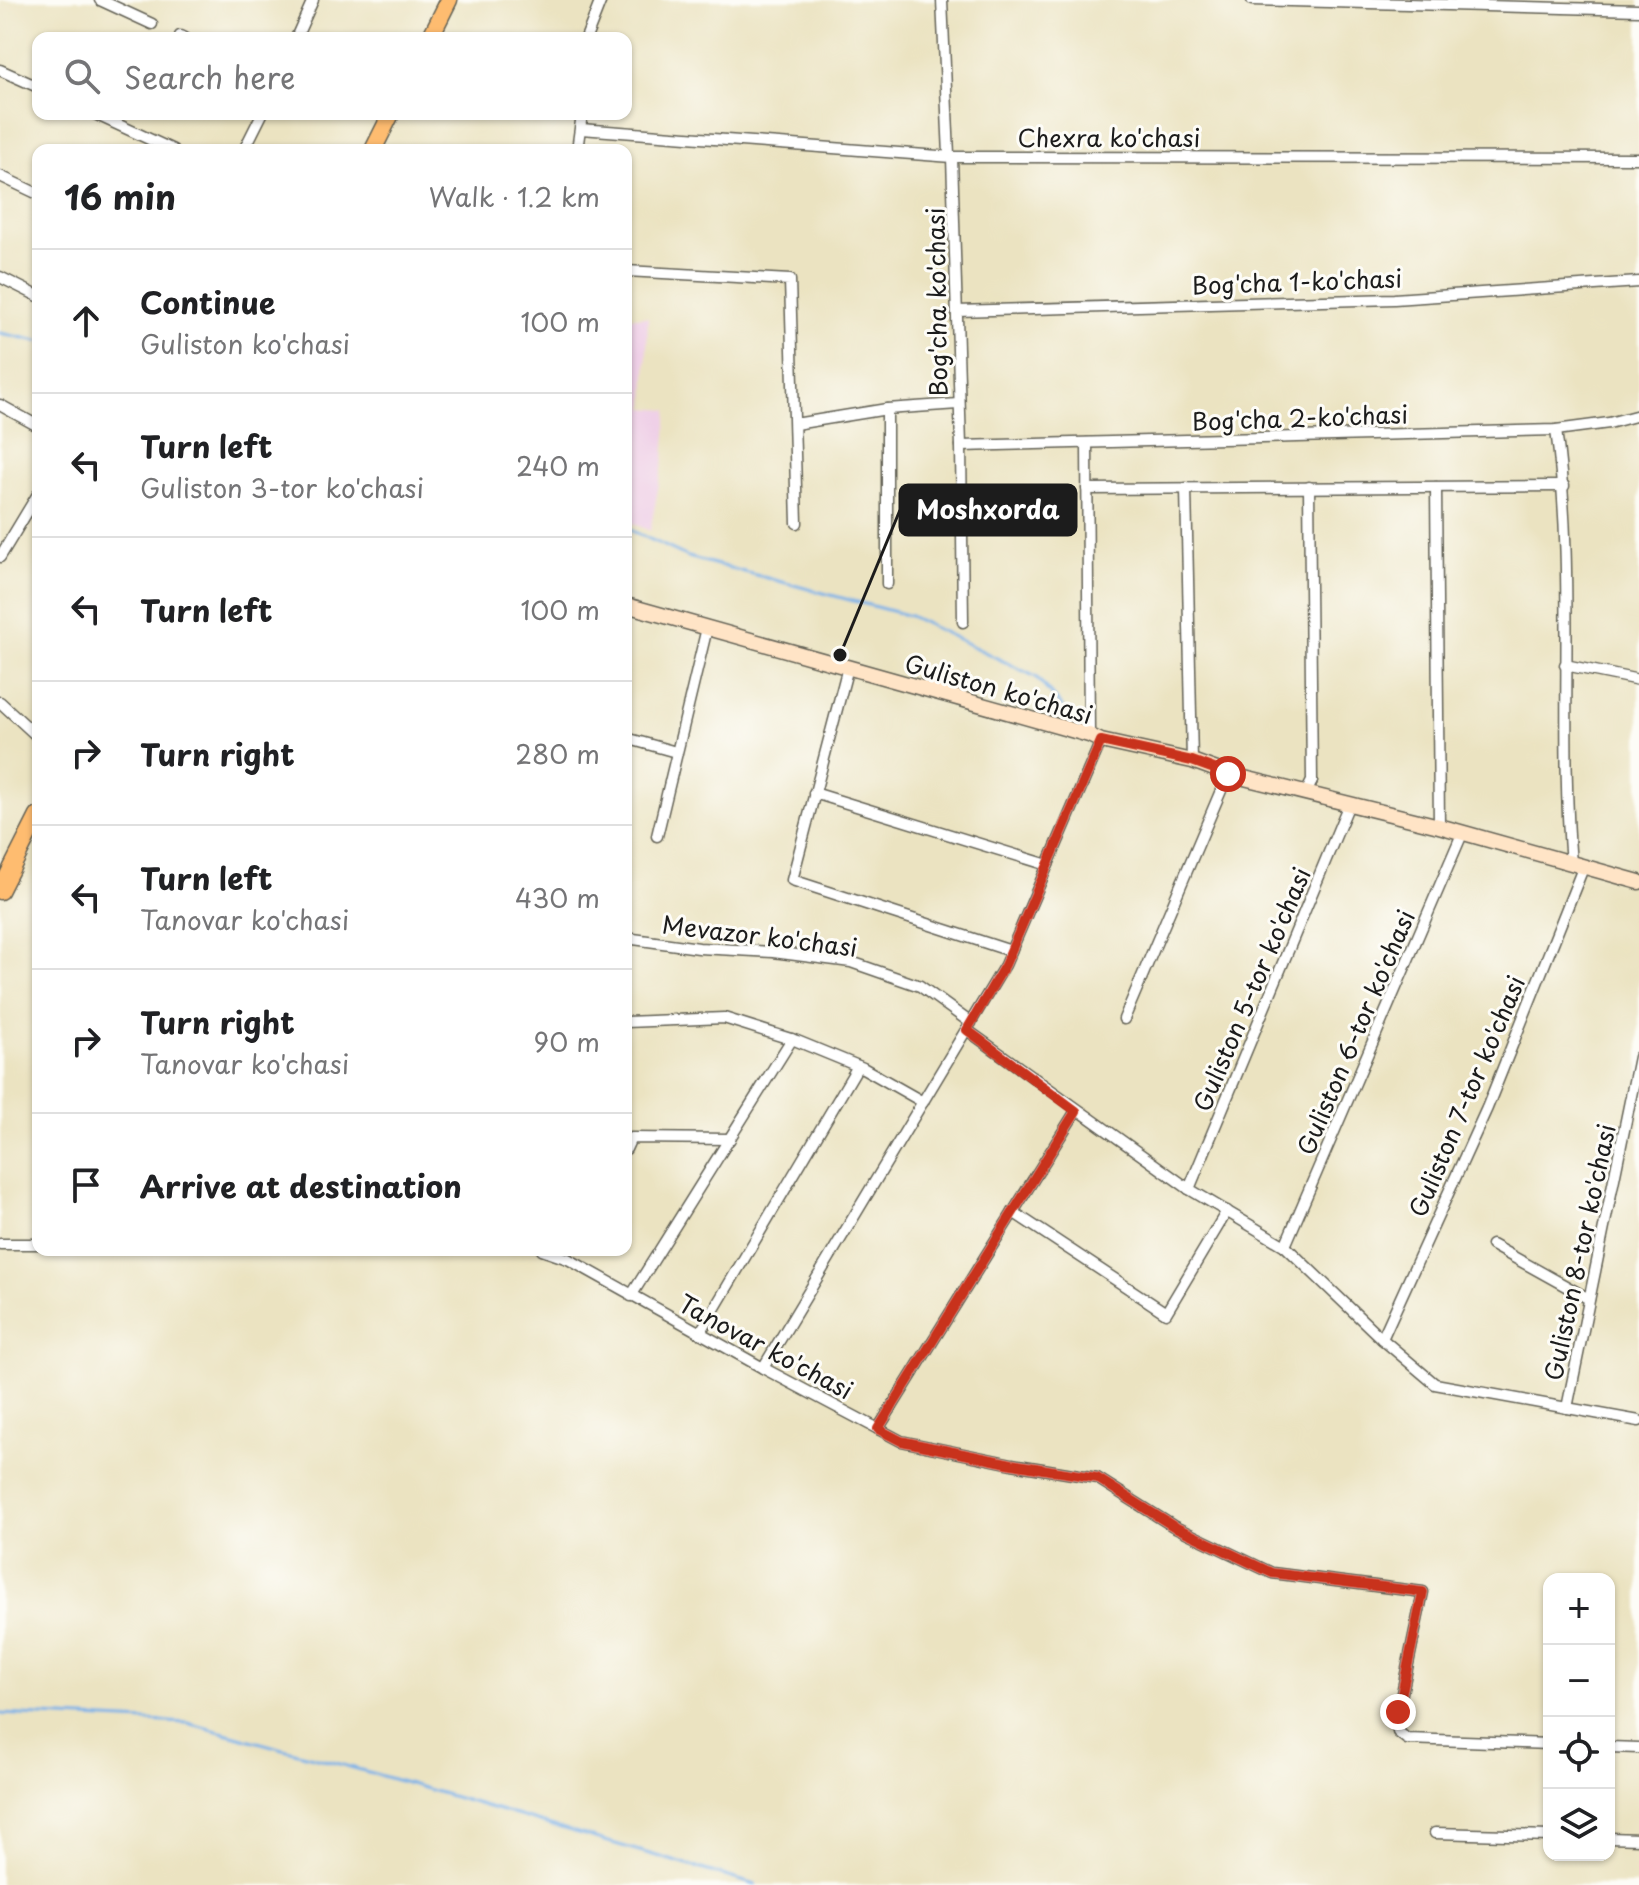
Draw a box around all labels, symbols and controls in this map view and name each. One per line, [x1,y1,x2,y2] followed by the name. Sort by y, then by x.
[32,32,632,120] search box
[60,54,104,98] icon: search
[124,54,296,99] text: Search here
[1018,119,1200,155] street label: Chexra ko'chasi
[64,170,176,222] text: 16 min
[429,177,600,216] text: Walk · 1.2 km
[916,207,956,397] street label: Bog'cha ko'chasi
[1191,259,1403,303] street label: Bog'cha 1-ko'chasi
[140,279,275,324] text: Continue
[64,299,108,343] icon: ahead
[520,302,600,341] text: 100 m
[140,324,350,363] text: Guliston ko'chasi
[1191,395,1409,439] street label: Bog'cha 2-ko'chasi
[140,423,272,468] text: Turn left
[64,443,108,487] icon: left
[516,446,600,485] text: 240 m
[140,468,424,507] text: Guliston 3-tor ko'chasi
[900,485,1076,535] callout: Moshxorda
[916,489,1060,528] text: Moshxorda
[64,587,108,631] icon: left
[140,587,272,632] text: Turn left
[520,590,600,629] text: 100 m
[901,644,1097,732] street label: Guliston ko'chasi
[64,731,108,775] icon: right
[140,731,295,776] text: Turn right
[515,734,600,773] text: 280 m
[1210,756,1246,792] route start
[140,855,272,900] text: Turn left
[1183,861,1319,1117] street label: Guliston 5-tor ko'chasi
[64,875,108,919] icon: left
[515,878,600,917] text: 430 m
[140,900,349,939] text: Tanovar ko'chasi
[1287,904,1423,1160] street label: Guliston 6-tor ko'chasi
[660,905,860,965] street label: Mevazor ko'chasi
[1399,970,1533,1222] street label: Guliston 7-tor ko'chasi
[140,999,295,1044] text: Turn right
[64,1019,108,1063] icon: right
[533,1022,600,1061] text: 90 m
[140,1044,349,1083] text: Tanovar ko'chasi
[1534,1120,1624,1384] street label: Guliston 8-tor ko'chasi
[64,1163,108,1207] icon: arrive
[140,1163,462,1208] text: Arrive at destination
[672,1285,860,1407] street label: Tanovar ko'chasi
[1543,1573,1615,1861] map controls
[1543,1573,1615,1645] button: +
[1543,1645,1615,1717] button: −
[1380,1694,1416,1730] route end
[1543,1717,1615,1789] button: locate
[1543,1789,1615,1861] button: layers

